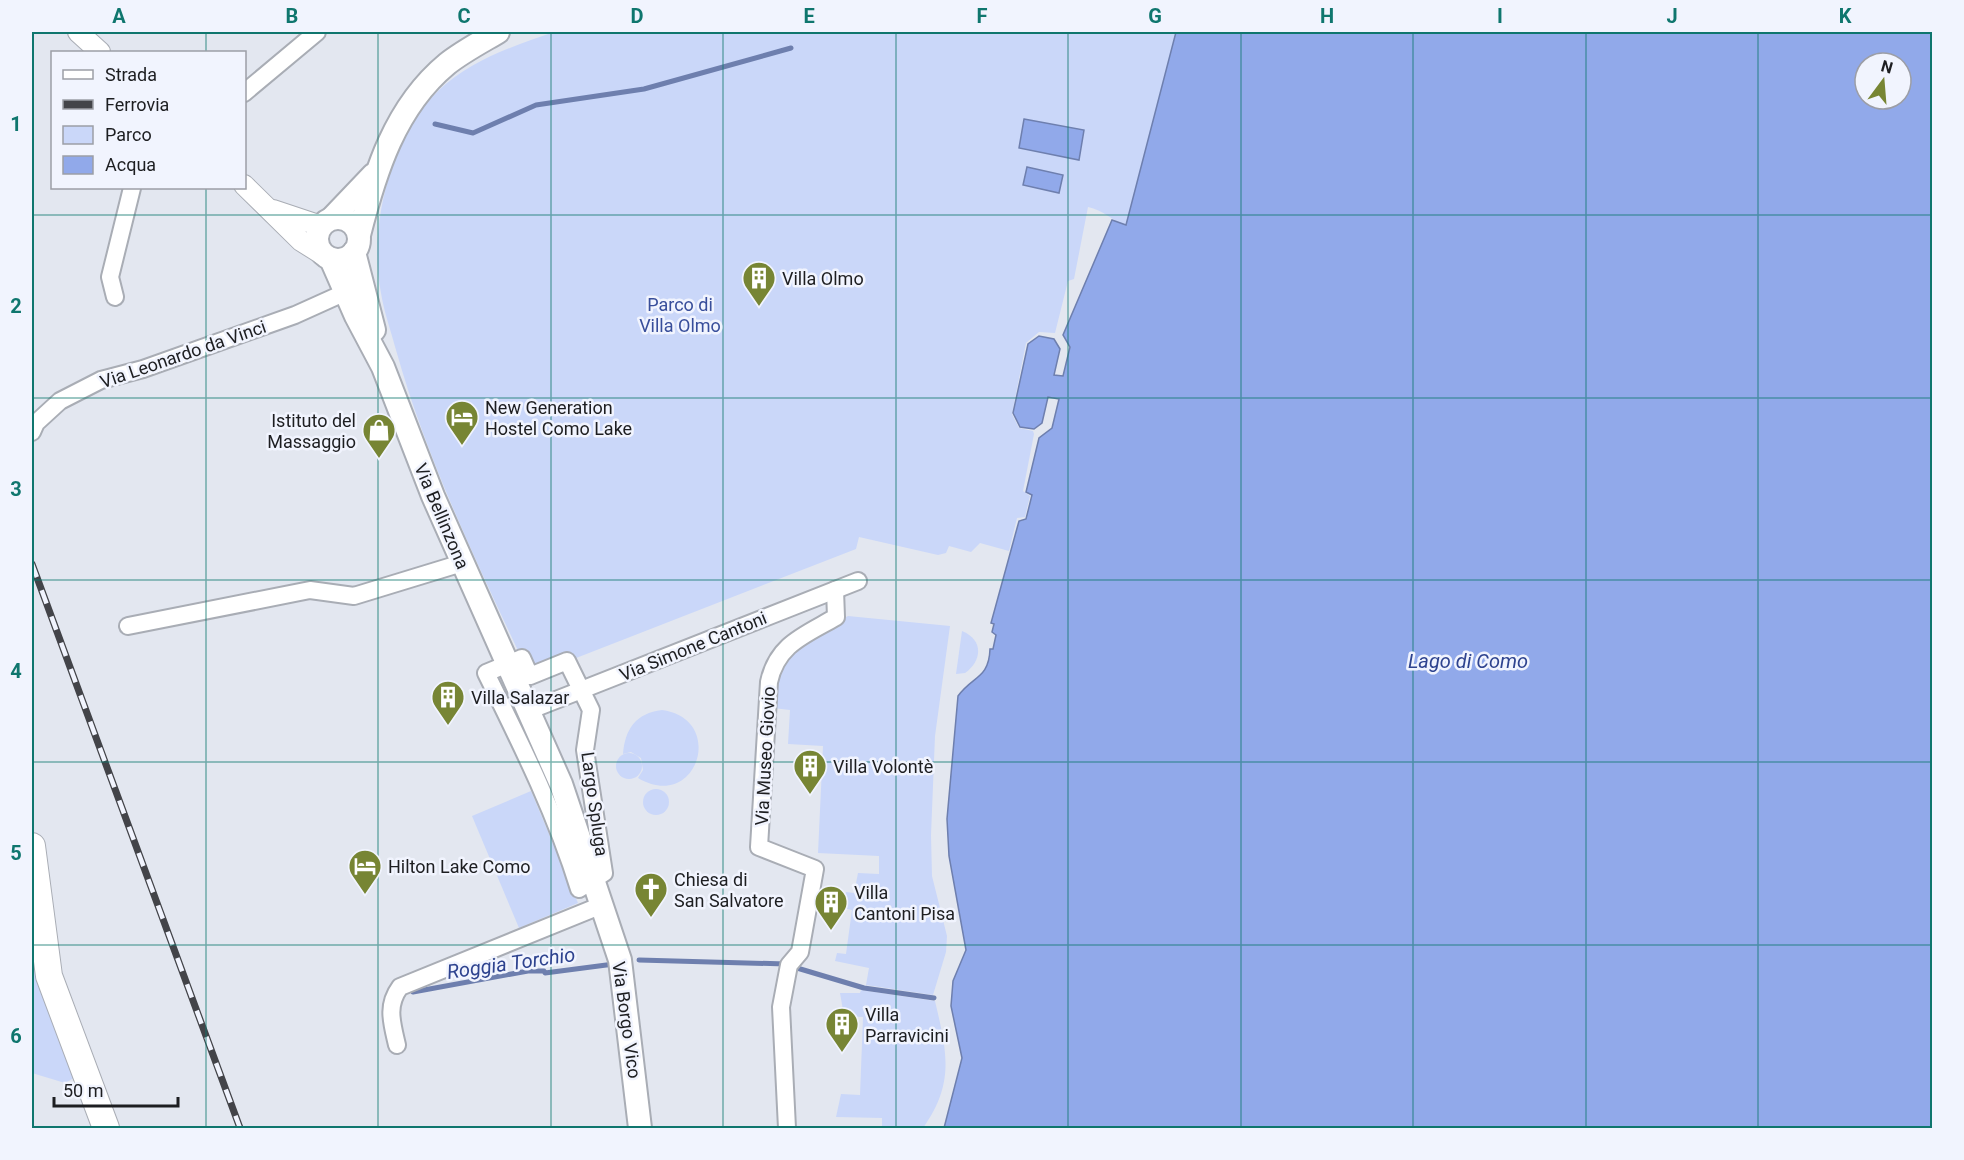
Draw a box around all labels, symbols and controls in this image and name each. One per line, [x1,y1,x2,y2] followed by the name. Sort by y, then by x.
[112,4,126,28] text: A
[286,4,298,28] text: B
[457,4,471,28] text: C
[631,4,644,28] text: D
[803,4,815,28] text: E
[977,4,988,28] text: F
[1148,4,1162,28] text: G
[1320,4,1334,28] text: H
[1497,4,1503,28] text: I
[1666,4,1678,28] text: J
[1839,4,1852,28] text: K
[51,51,246,189] legend
[1853,51,1913,111] north arrow
[1879,56,1895,78] text: N
[105,64,157,85] text: Strada
[105,94,169,115] text: Ferrovia
[10,112,22,136] text: 1
[105,124,152,145] text: Parco
[105,154,156,175] text: Acqua
[741,260,777,307] building icon: Villa Olmo
[782,268,864,289] place label: Villa Olmo
[10,294,22,318] text: 2
[639,294,721,336] park label: Parco di Villa Olmo
[97,316,269,392] street label: Via Leonardo da Vinci
[485,397,632,439] place label: New Generation Hostel Como Lake
[444,399,480,446] hotel icon: New Generation Hostel Como Lake
[267,410,356,452] place label: Istituto del Massaggio
[361,412,397,459] shop icon: Istituto del Massaggio
[410,460,474,572] street label: Via Bellinzona
[10,477,22,501] text: 3
[616,607,770,685] street label: Via Simone Cantoni
[1408,649,1528,673] water label: Lago di Como
[10,659,22,683] text: 4
[430,679,466,726] building icon: Villa Salazar
[751,686,779,826] street label: Via Museo Giovio
[471,687,569,708] place label: Villa Salazar
[792,748,828,795] building icon: Villa Volontè
[577,750,613,858] street label: Largo Spluga
[833,756,933,777] place label: Villa Volontè
[10,841,22,865] text: 5
[347,848,383,895] hotel icon: Hilton Lake Como
[388,856,530,877] place label: Hilton Lake Como
[674,869,784,911] place label: Chiesa di San Salvatore
[633,871,669,918] church icon: Chiesa di San Salvatore
[854,882,955,924] place label: Villa Cantoni Pisa
[813,884,849,931] building icon: Villa Cantoni Pisa
[445,942,577,984] water label: Roggia Torchio
[608,960,646,1080] street label: Via Borgo Vico
[865,1004,949,1046] place label: Villa Parravicini
[824,1006,860,1053] building icon: Villa Parravicini
[10,1024,22,1048] text: 6
[54,1070,178,1108] scale bar
[63,1080,103,1101] text: 50 m

